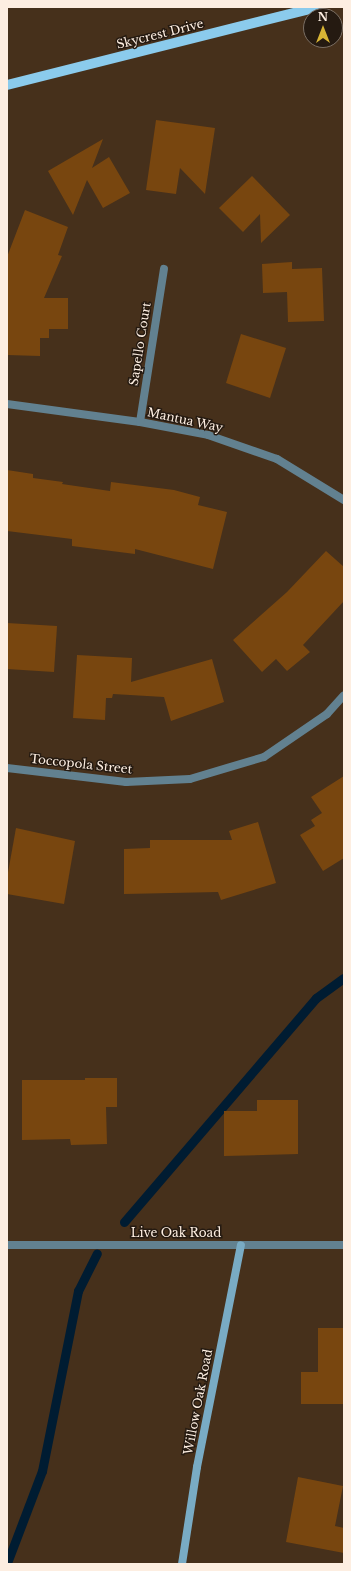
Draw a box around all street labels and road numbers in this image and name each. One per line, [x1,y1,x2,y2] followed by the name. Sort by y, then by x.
[115,16,205,52] street label: Skycrest Drive
[126,301,154,387] street label: Sapello Court
[145,405,225,435] street label: Mantua Way
[29,751,133,777] street label: Toccopola Street
[131,1226,221,1240] street label: Live Oak Road
[181,1348,215,1456] street label: Willow Oak Road

